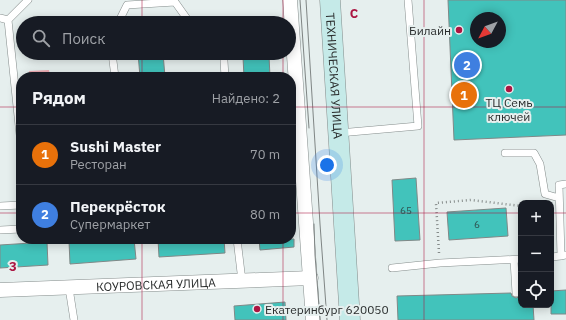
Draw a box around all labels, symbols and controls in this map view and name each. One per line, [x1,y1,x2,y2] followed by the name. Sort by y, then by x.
[350,5,359,22] text: C
[323,12,346,140] street label: ТЕХНИЧЕСКАЯ УЛИЦА
[470,12,506,48] north arrow
[16,16,296,60] search box
[409,23,451,38] place label: Билайн
[454,25,464,35] marker: Билайн
[30,27,52,49] icon: search
[62,29,105,48] text: Поиск
[454,50,480,80] pin: 2
[451,80,477,110] pin: 1
[504,84,514,94] marker: ТЦ Семь ключей
[32,87,86,109] text: Рядом
[212,90,280,107] text: Найдено: 2
[485,95,533,124] place label: ТЦ Семь ключей
[70,137,161,156] text: Sushi Master
[41,146,49,163] text: 1
[250,146,280,163] text: 70 m
[317,155,337,175] your location
[70,156,127,173] text: Ресторан
[70,197,166,216] text: Перекрёсток
[518,200,554,308] map controls
[518,200,554,236] button: +
[400,204,412,217] house number: 65
[41,206,49,223] text: 2
[250,206,280,223] text: 80 m
[70,216,150,233] text: Супермаркет
[474,218,480,231] house number: 6
[518,236,554,272] button: −
[9,258,17,275] text: 3
[518,272,554,308] button: locate
[96,274,216,294] street label: КОУРОВСКАЯ УЛИЦА
[265,302,389,317] place label: Екатеринбург 620050
[252,304,262,314] marker: Екатеринбург 620050

